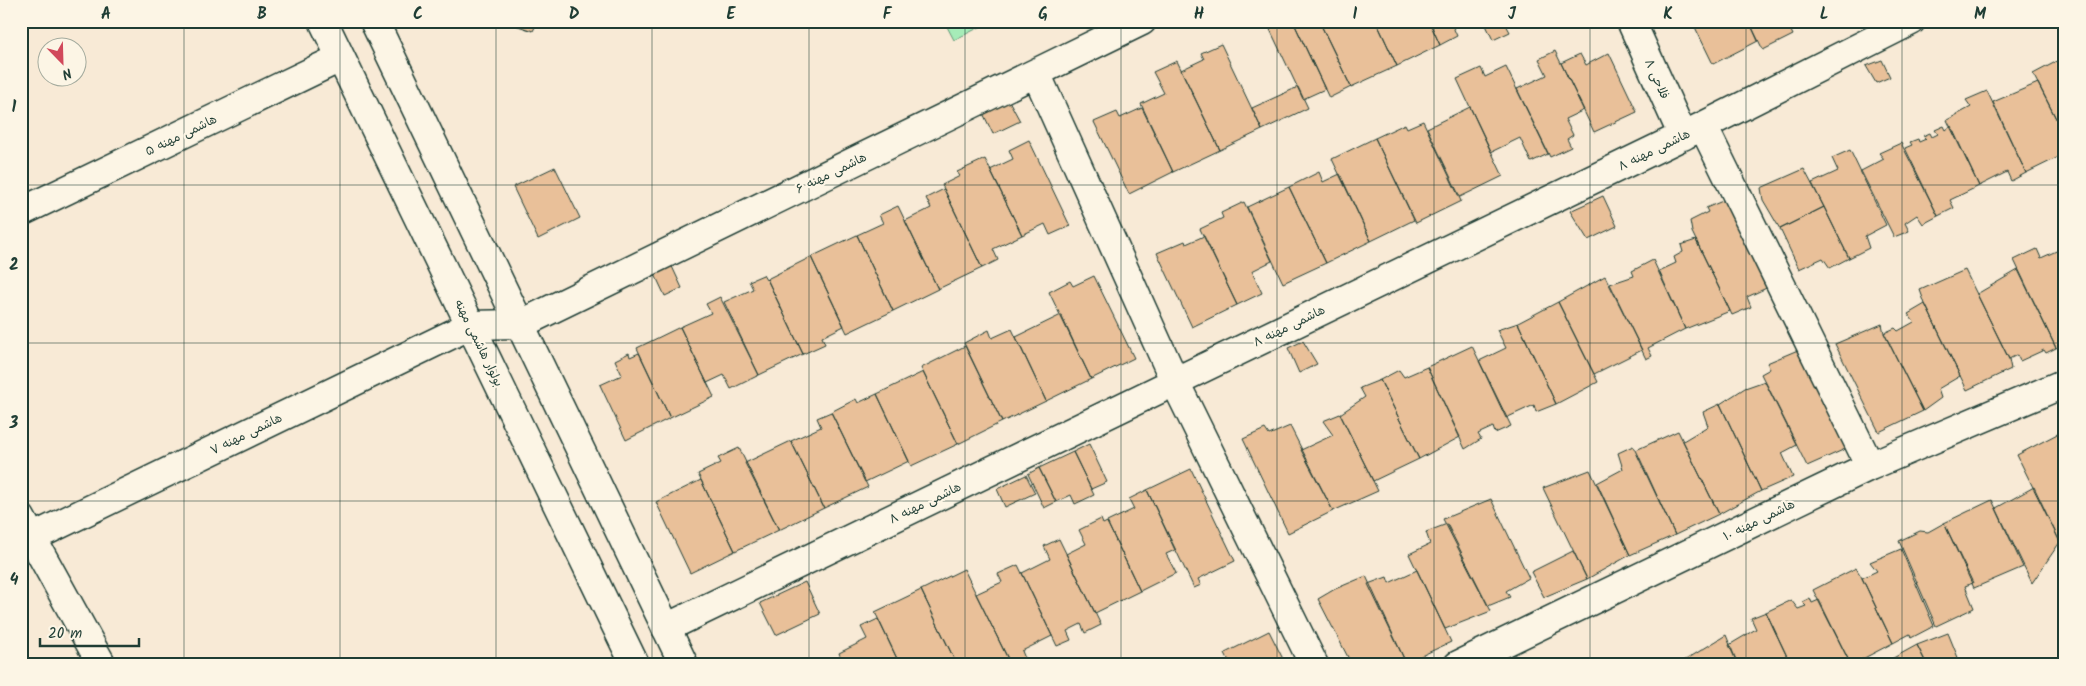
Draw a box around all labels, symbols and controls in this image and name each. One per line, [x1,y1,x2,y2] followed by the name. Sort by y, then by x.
[101,2,111,27] text: A
[257,2,267,27] text: B
[413,2,423,27] text: C
[569,2,580,27] text: D
[727,2,737,27] text: E
[883,2,893,27] text: F
[1038,2,1048,27] text: G
[1194,2,1204,27] text: H
[1353,2,1358,27] text: I
[1508,2,1517,27] text: J
[1663,2,1673,27] text: K
[1820,2,1828,27] text: L
[1974,2,1987,27] text: M
[38,38,88,88] north arrow
[1639,56,1674,102] street label: فلاحی ۸
[58,61,75,85] text: N
[12,95,17,120] text: 1
[142,110,221,161] street label: هاشمی مهنه ۵
[1615,125,1694,176] street label: هاشمی مهنه ۸
[792,148,870,199] street label: هاشمی مهنه ۶
[9,253,19,278] text: 2
[449,296,508,390] street label: بولوار هاشمی مهنه
[1250,301,1329,352] street label: هاشمی مهنه ۸
[207,409,286,460] street label: هاشمی مهنه ۷
[9,411,19,436] text: 3
[886,478,965,529] street label: هاشمی مهنه ۸
[1720,495,1799,546] street label: هاشمی مهنه ۱۰
[10,568,19,593] text: 4
[40,616,139,648] scale bar
[48,622,82,646] text: 20 m

